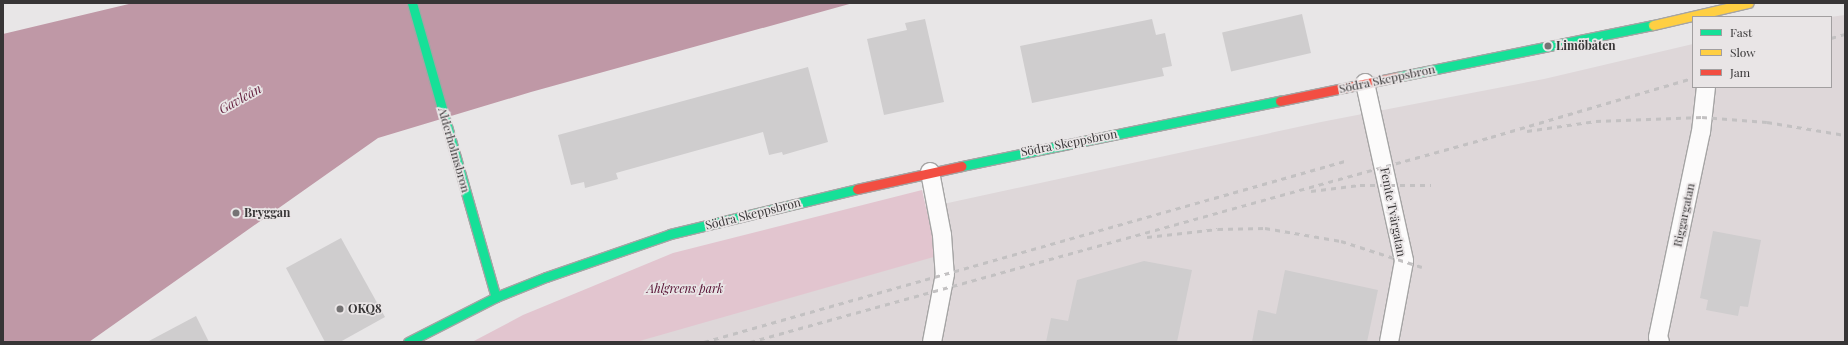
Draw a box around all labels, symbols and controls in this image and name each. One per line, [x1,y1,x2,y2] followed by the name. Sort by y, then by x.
[1692,16,1832,88] legend
[1730,24,1752,40] text: Fast
[1556,39,1616,53] place label: Limöbåten
[1543,41,1553,51] marker: Limöbåten
[1730,44,1756,60] text: Slow
[1338,62,1436,96] street label: Södra Skeppsbron
[1730,64,1750,80] text: Jam
[216,81,264,117] water label: Gavleån
[435,106,473,194] street label: Alderholmsbron
[1020,127,1118,159] street label: Södra Skeppsbron
[1377,166,1409,258] street label: Femte Tvärgatan
[1670,182,1698,248] street label: Riggargatan
[704,195,802,233] street label: Södra Skeppsbron
[244,206,290,220] place label: Bryggan
[231,208,241,218] marker: Bryggan
[647,282,723,296] park label: Ahlgreens park
[348,302,382,316] place label: OKQ8
[335,304,345,314] marker: OKQ8

